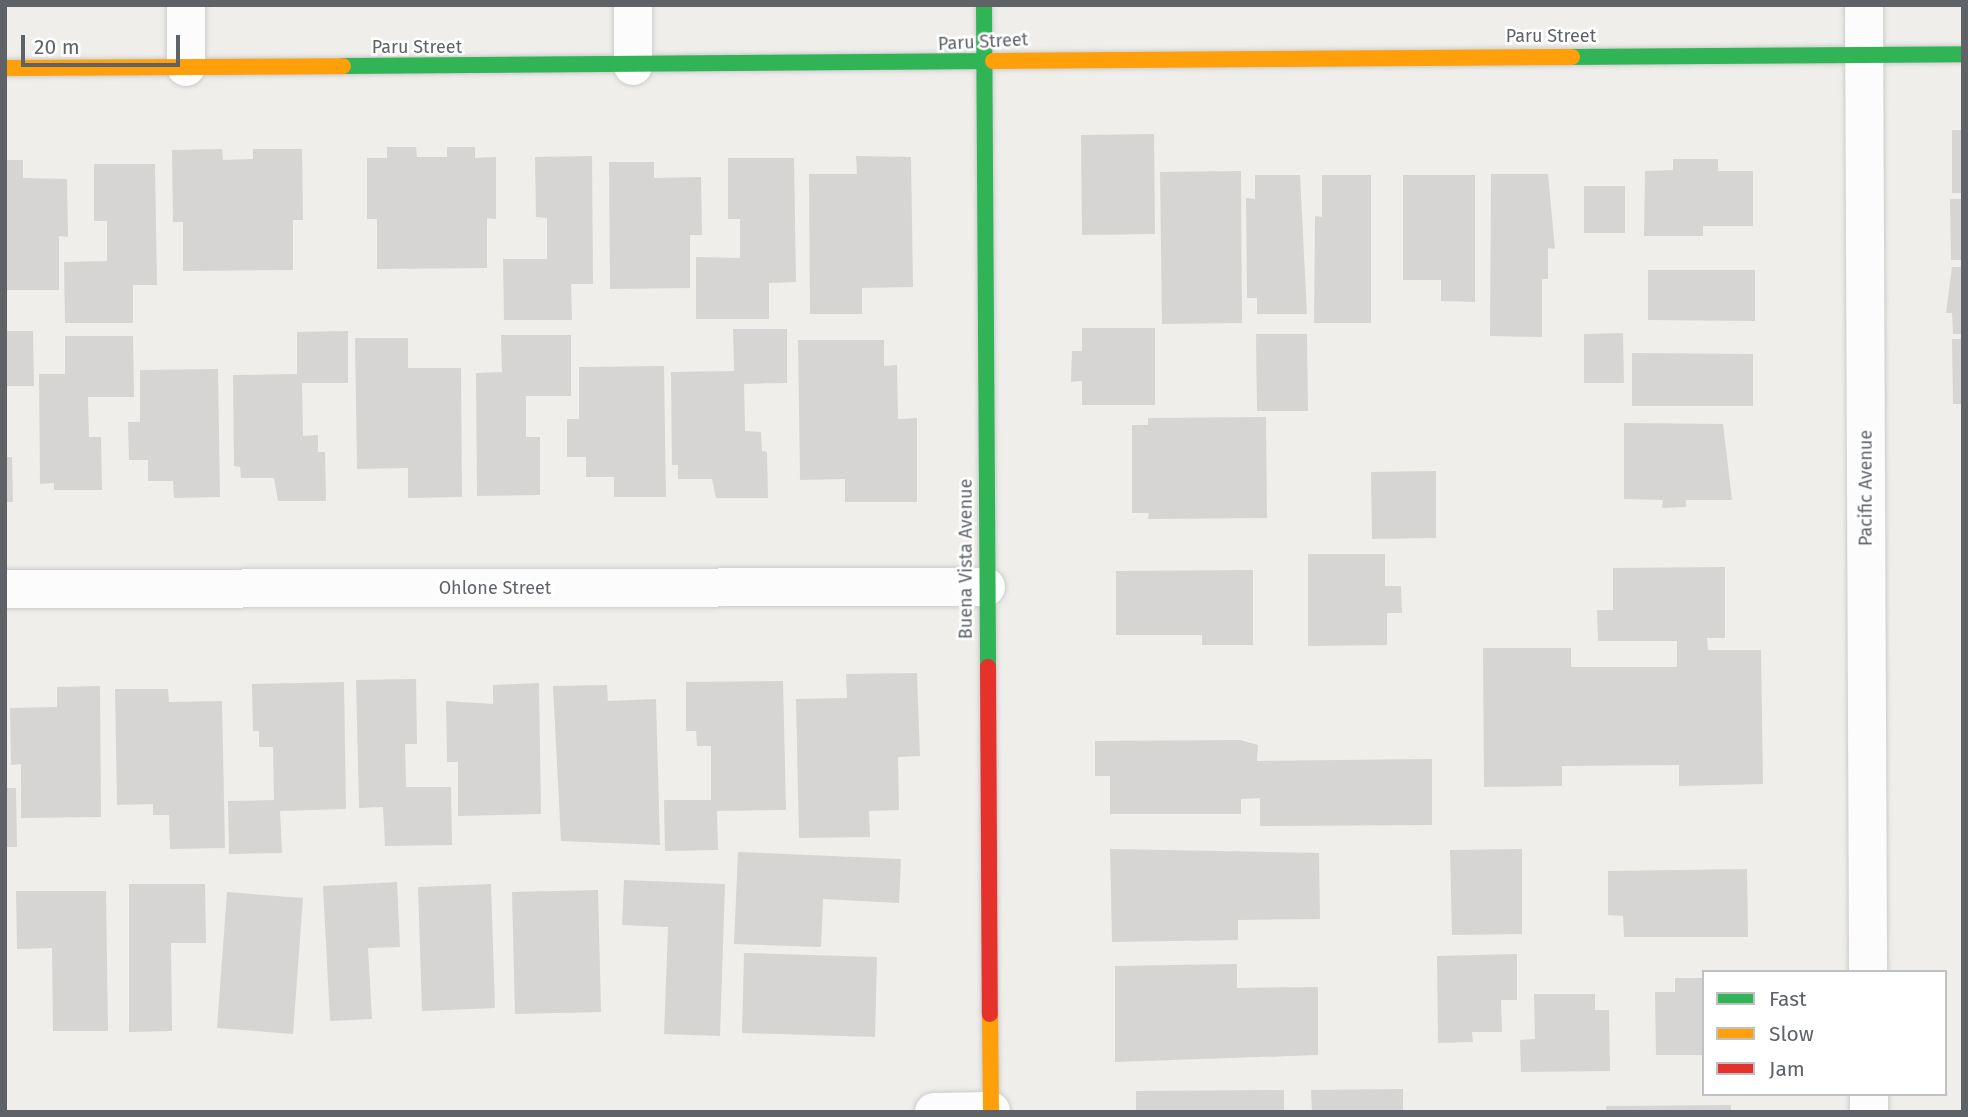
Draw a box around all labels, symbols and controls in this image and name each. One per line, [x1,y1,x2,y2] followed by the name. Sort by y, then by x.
[24,21,184,65] scale bar
[1506,25,1596,47] street label: Paru Street
[937,29,1029,55] street label: Paru Street
[34,34,80,60] text: 20 m
[372,36,462,58] street label: Paru Street
[1855,430,1877,546] street label: Pacific Avenue
[955,479,977,639] street label: Buena Vista Avenue
[439,577,551,599] street label: Ohlone Street
[1702,970,1947,1096] legend
[1769,986,1807,1012] text: Fast
[1769,1021,1814,1047] text: Slow
[1769,1056,1805,1082] text: Jam

